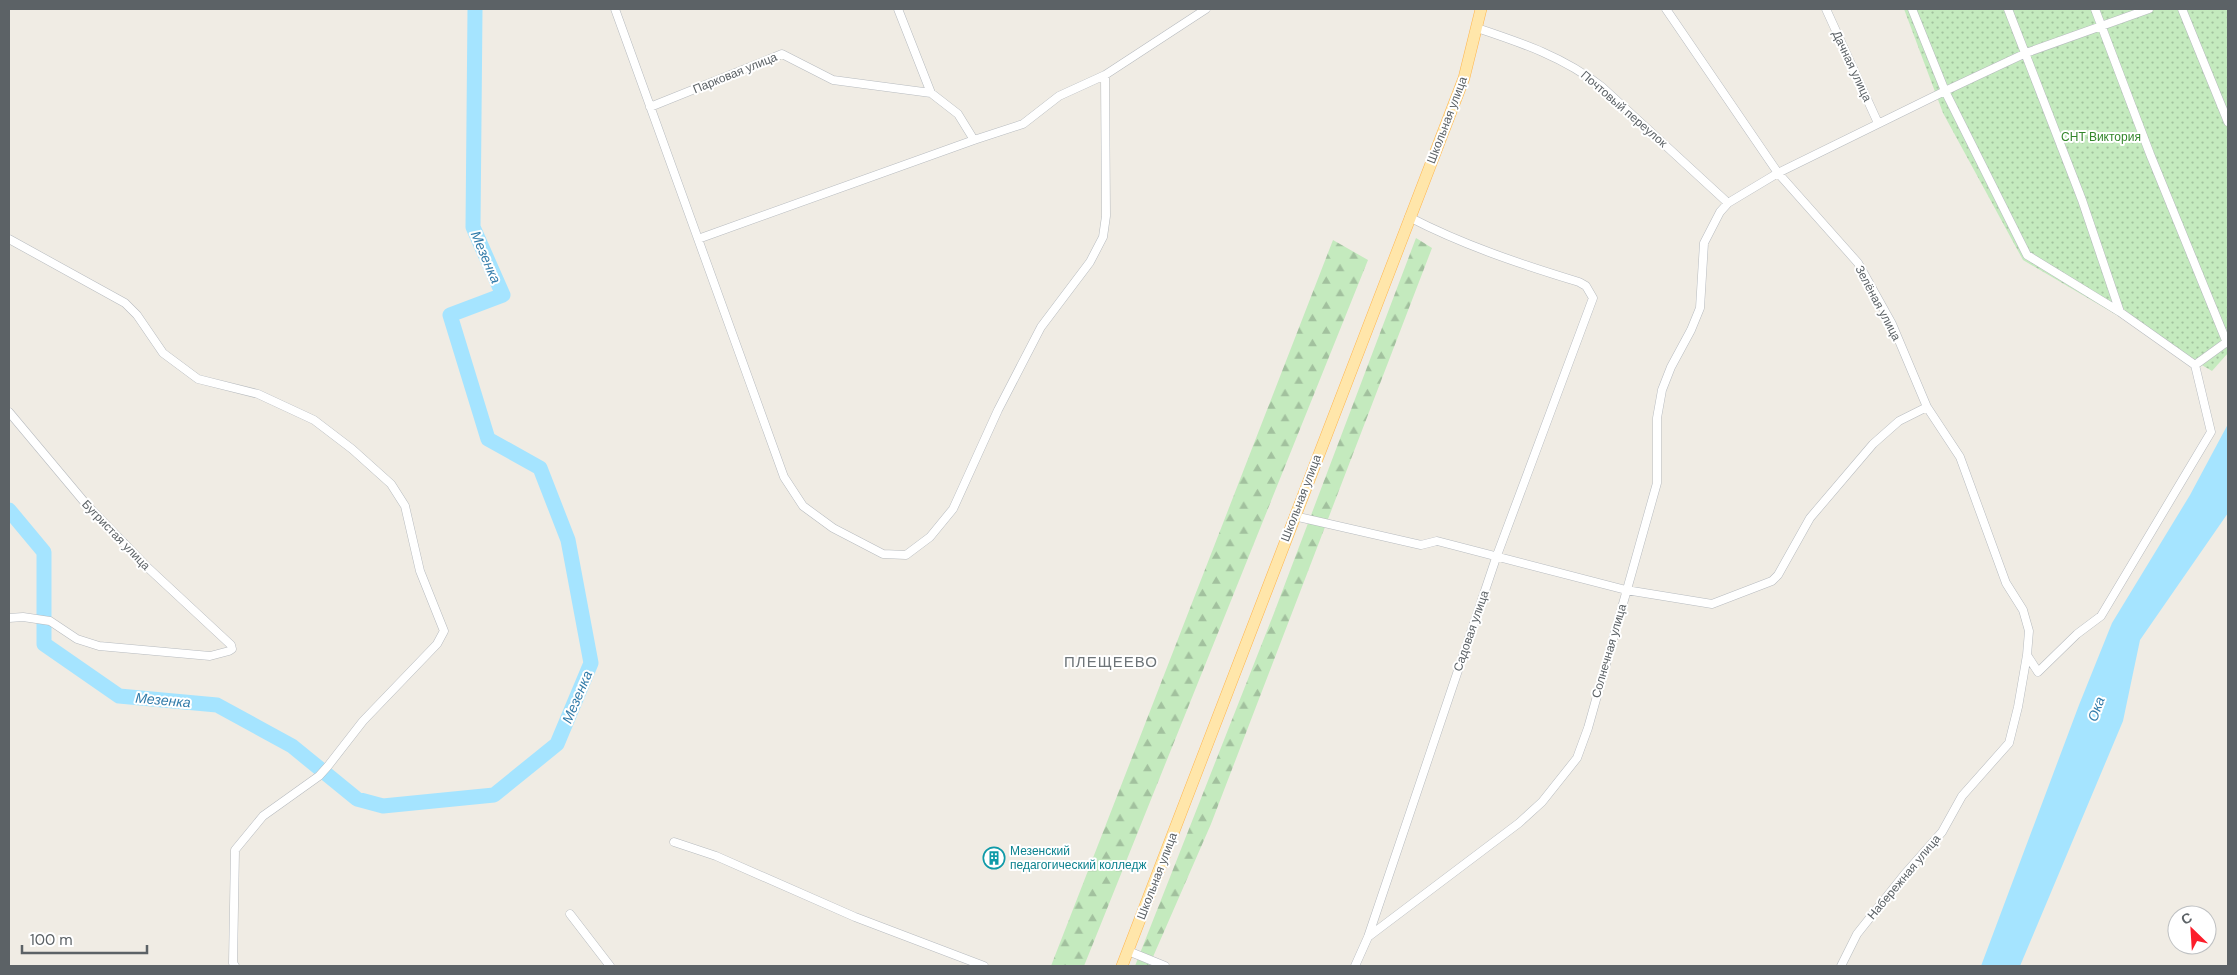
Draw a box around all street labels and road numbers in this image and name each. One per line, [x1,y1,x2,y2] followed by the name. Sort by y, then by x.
[1829,28,1876,104] street label: Дачная улица
[690,49,780,97] street label: Парковая улица
[1577,67,1671,151] street label: Почтовый переулок
[1423,74,1471,166] street label: Школьная улица
[1851,263,1905,344] street label: Зелёная улица
[1277,452,1325,544] street label: Школьная улица
[78,496,154,574] street label: Бугристая улица
[1450,588,1492,674] street label: Садовая улица
[1588,602,1630,700] street label: Солнечная улица
[1133,830,1181,922] street label: Школьная улица
[1864,831,1944,923] street label: Набережная улица

